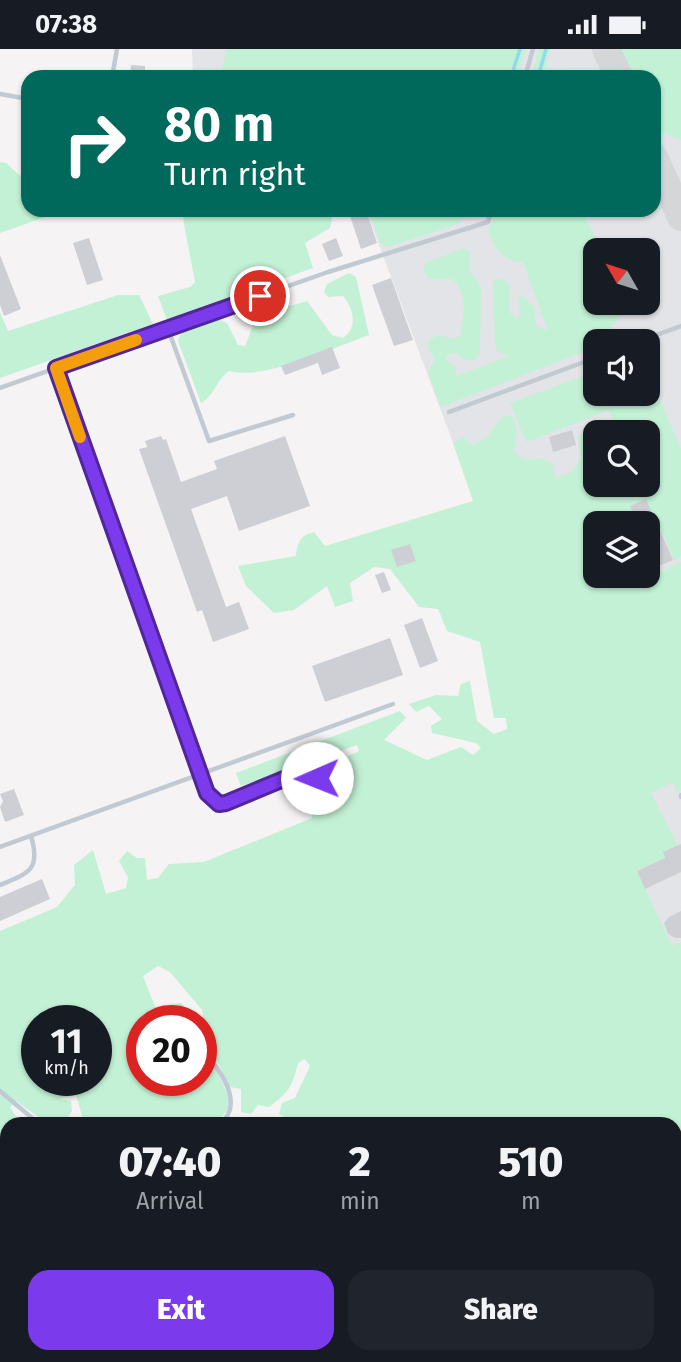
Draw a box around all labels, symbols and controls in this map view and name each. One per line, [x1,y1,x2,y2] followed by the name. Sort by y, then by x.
[35,9,97,40] text: 07:38
[164,95,274,154] text: 80 m
[49,98,140,189] icon: right
[164,155,306,193] text: Turn right
[583,238,660,315] north arrow
[583,238,660,588] map controls
[230,266,290,326] pin
[241,277,279,315] icon: arrive
[583,329,660,406] button: sound
[583,420,660,497] button: search
[583,511,660,588] button: layers
[280,741,354,815] position arrow
[126,1005,217,1096] speed limit sign: 20
[51,1020,82,1062] text: 11
[44,1057,89,1079] text: km/h
[118,1137,222,1187] text: 07:40
[349,1137,371,1187] text: 2
[498,1137,563,1187] text: 510
[136,1187,204,1215] text: Arrival
[340,1187,380,1215] text: min
[521,1187,541,1215] text: m
[28,1270,334,1350] button: Exit
[348,1270,654,1350] button: Share

